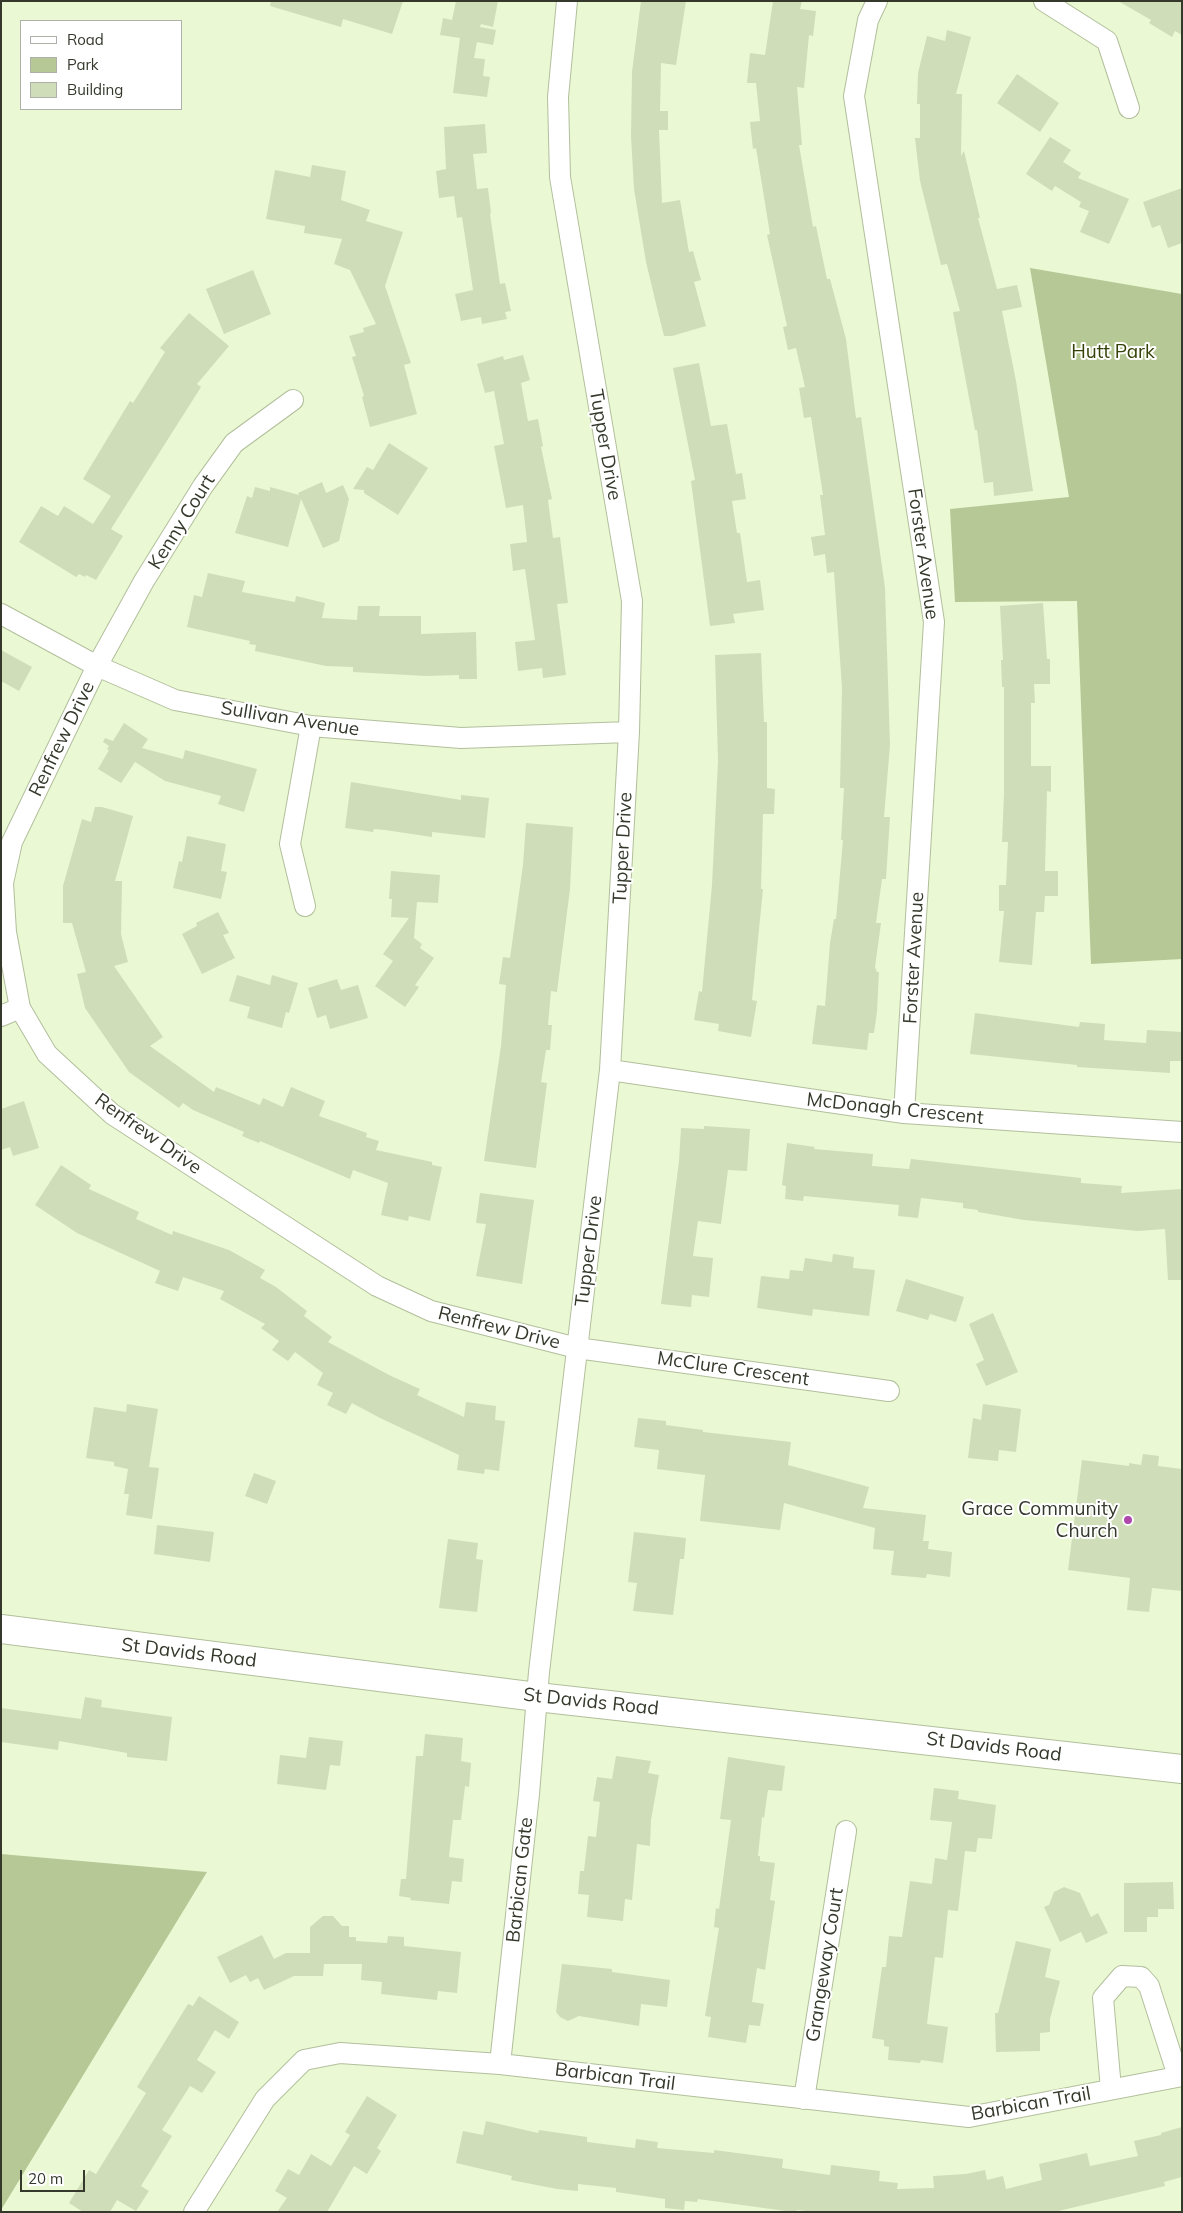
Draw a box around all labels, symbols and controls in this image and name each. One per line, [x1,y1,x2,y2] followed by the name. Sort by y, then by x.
[20,20,182,110] legend
[67,30,104,49] text: Road
[67,55,99,74] text: Park
[67,80,123,99] text: Building
[1071,341,1155,363] park label: Hutt Park
[584,388,626,502] street label: Tupper Drive
[144,470,220,574] street label: Kenny Court
[903,487,943,621] street label: Forster Avenue
[24,678,100,800] street label: Renfrew Drive
[219,697,361,741] street label: Sullivan Avenue
[609,792,637,904] street label: Tupper Drive
[899,891,929,1025] street label: Forster Avenue
[805,1088,985,1130] street label: McDonagh Crescent
[90,1089,206,1179] street label: Renfrew Drive
[571,1194,607,1308] street label: Tupper Drive
[436,1302,562,1354] street label: Renfrew Drive
[656,1347,810,1391] street label: McClure Crescent
[961,1498,1118,1542] place label: Grace Community Church
[1122,1514,1134,1526] marker: Grace Community Church
[120,1633,258,1673] street label: St Davids Road
[522,1684,660,1720] street label: St Davids Road
[925,1727,1063,1767] street label: St Davids Road
[502,1816,538,1944] street label: Barbican Gate
[802,1886,848,2044] street label: Grangeway Court
[553,2058,677,2096] street label: Barbican Trail
[969,2082,1093,2126] street label: Barbican Trail
[22,2160,88,2192] scale bar
[28,2169,63,2188] text: 20 m

